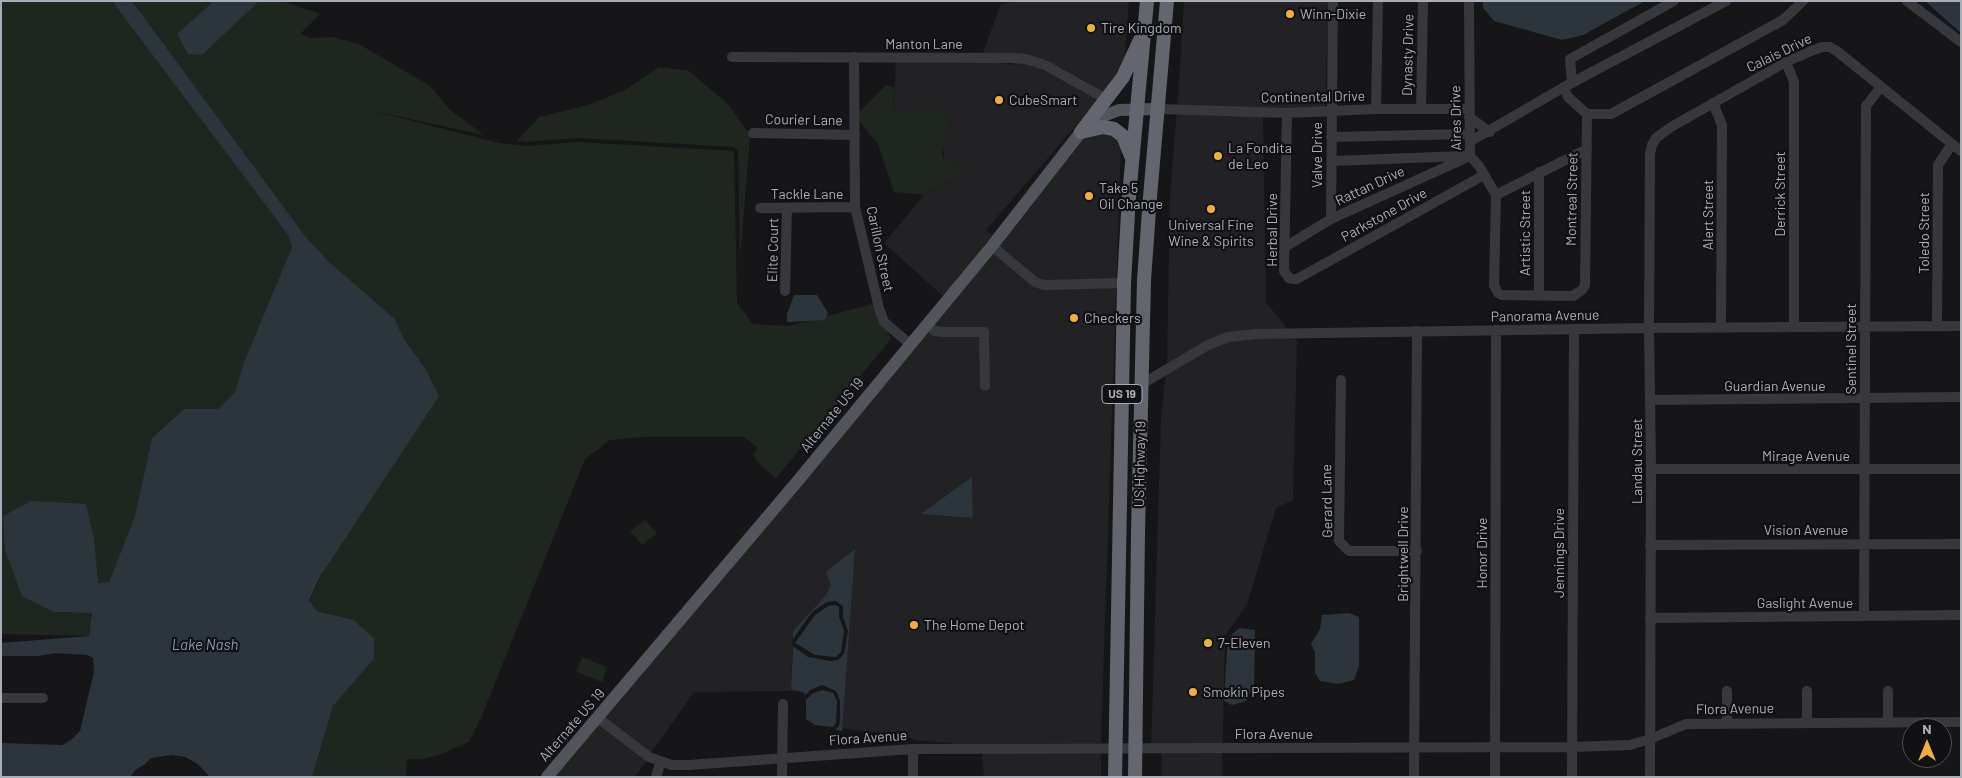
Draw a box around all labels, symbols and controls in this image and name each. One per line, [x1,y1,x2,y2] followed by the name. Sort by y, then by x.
[1300,6,1366,22] place label: Winn-Dixie
[1284,8,1296,20] marker: Winn-Dixie
[1399,14,1417,96] street label: Dynasty Drive
[1101,20,1182,36] place label: Tire Kingdom
[1085,22,1097,34] marker: Tire Kingdom
[1744,30,1814,76] street label: Calais Drive
[885,36,963,52] street label: Manton Lane
[1447,85,1465,151] street label: Aires Drive
[1261,88,1365,106] street label: Continental Drive
[1009,92,1077,108] place label: CubeSmart
[993,94,1005,106] marker: CubeSmart
[765,111,843,129] street label: Courier Lane
[1309,122,1325,188] street label: Valve Drive
[1228,140,1292,172] place label: La Fondita de Leo
[1212,150,1224,162] marker: La Fondita de Leo
[1772,151,1788,237] street label: Derrick Street
[1563,152,1581,246] street label: Montreal Street
[1333,163,1407,209] street label: Rattan Drive
[1099,180,1163,212] place label: Take 5 Oil Change
[1700,180,1716,250] street label: Alert Street
[1338,184,1430,246] street label: Parkstone Drive
[771,186,843,202] street label: Tackle Lane
[1083,190,1095,202] marker: Take 5 Oil Change
[1517,190,1533,276] street label: Artistic Street
[1916,192,1932,274] street label: Toledo Street
[1264,193,1280,267] street label: Herbal Drive
[1205,203,1217,215] marker: Universal Fine Wine & Spirits
[863,205,897,293] street label: Carillon Street
[1168,217,1254,250] place label: Universal Fine Wine & Spirits
[764,218,782,282] street label: Elite Court
[1843,304,1859,394] street label: Sentinel Street
[1490,307,1600,325] street label: Panorama Avenue
[1084,310,1141,326] place label: Checkers
[1068,312,1080,324] marker: Checkers
[797,374,867,456] street label: Alternate US 19
[1724,378,1826,394] street label: Guardian Avenue
[1102,384,1142,404] road number: US 19
[1629,418,1645,504] street label: Landau Street
[1131,421,1149,507] street label: US Highway 19
[1762,448,1850,464] street label: Mirage Avenue
[1318,464,1336,538] street label: Gerard Lane
[1395,506,1411,602] street label: Brightwell Drive
[1551,508,1567,598] street label: Jennings Drive
[1474,518,1490,588] street label: Honor Drive
[1764,522,1848,538] street label: Vision Avenue
[1757,595,1853,611] street label: Gaslight Avenue
[924,617,1025,633] place label: The Home Depot
[908,619,920,631] marker: The Home Depot
[1218,635,1271,651] place label: 7-Eleven
[172,636,238,654] water label: Lake Nash
[1202,637,1214,649] marker: 7-Eleven
[1203,684,1285,700] place label: Smokin Pipes
[536,685,608,765] street label: Alternate US 19
[1187,686,1199,698] marker: Smokin Pipes
[1696,700,1774,718] street label: Flora Avenue
[1902,718,1952,768] north arrow
[1922,720,1932,737] text: N
[1235,726,1313,742] street label: Flora Avenue
[828,727,908,749] street label: Flora Avenue

